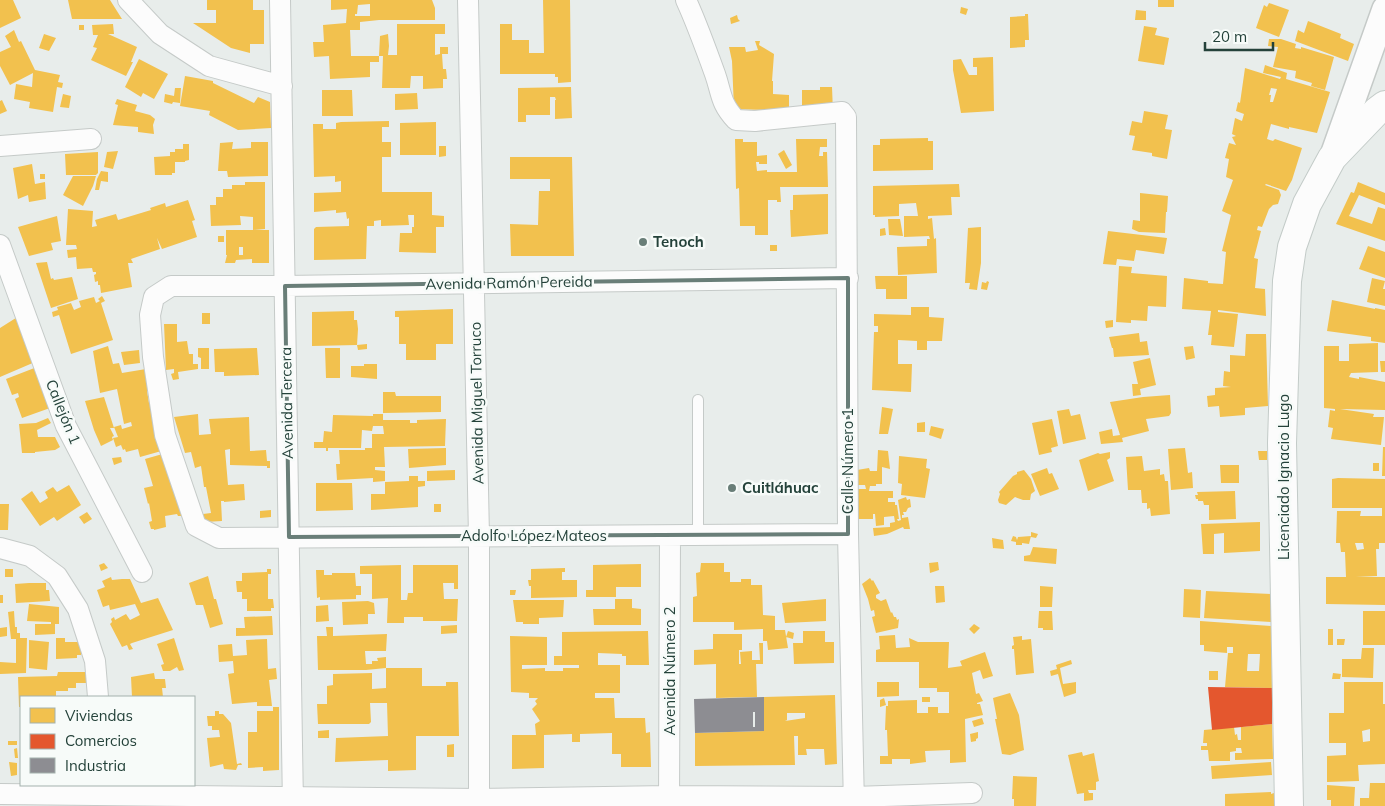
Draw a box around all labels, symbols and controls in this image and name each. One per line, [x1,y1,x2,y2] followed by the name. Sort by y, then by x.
[1205,20,1272,52] scale bar
[1212,27,1247,46] text: 20 m
[653,232,704,251] place label: Tenoch
[637,236,649,248] marker: Tenoch
[425,272,593,293] street label: Avenida Ramón Pereida
[466,322,487,484] street label: Avenida Miguel Torruco
[276,347,297,459] street label: Avenida Tercera
[42,377,85,447] street label: Callejón 1
[1274,394,1293,560] street label: Licenciado Ignacio Lugo
[838,408,857,514] street label: Calle Número 1
[742,478,819,497] place label: Cuitláhuac
[726,482,738,494] marker: Cuitláhuac
[461,526,607,545] street label: Adolfo López Mateos
[660,607,679,735] street label: Avenida Número 2
[20,696,195,786] legend
[65,706,133,725] text: Viviendas
[65,731,137,750] text: Comercios
[65,756,126,775] text: Industria

